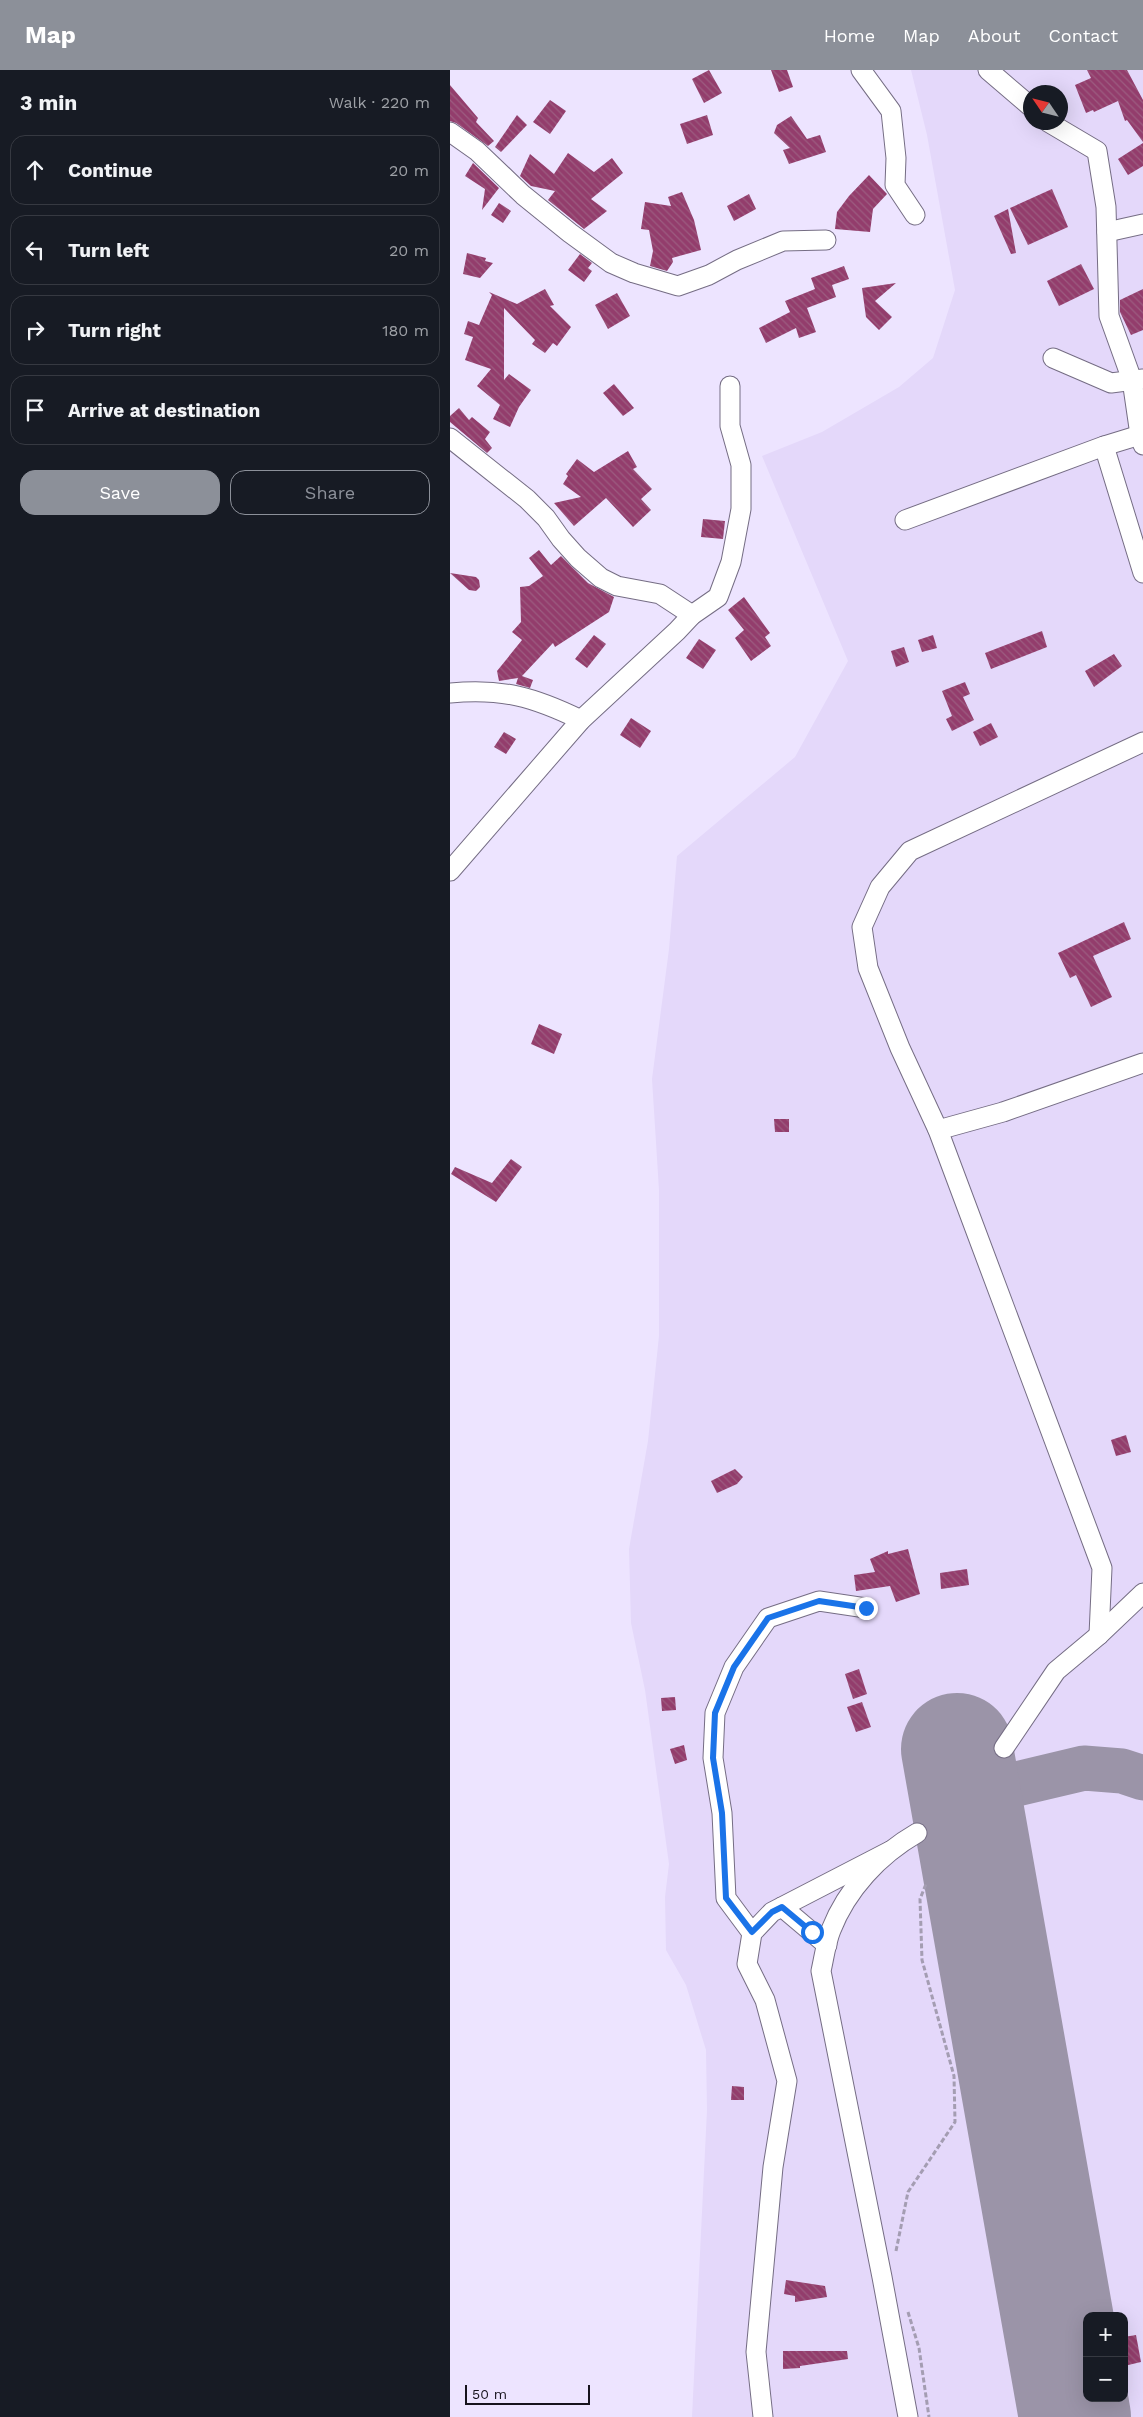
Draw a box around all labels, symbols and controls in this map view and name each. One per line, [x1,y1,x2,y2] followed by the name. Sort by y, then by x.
[25,21,76,49] text: Map
[824,25,875,46] text: Home
[903,25,940,46] text: Map
[968,25,1020,46] text: About
[1048,25,1118,46] text: Contact
[1023,85,1068,130] north arrow
[20,90,77,115] text: 3 min
[329,93,430,112] text: Walk · 220 m
[21,156,49,184] icon: ahead
[68,159,152,182] text: Continue
[389,161,429,180] text: 20 m
[21,236,49,264] icon: left
[68,239,149,262] text: Turn left
[389,241,429,260] text: 20 m
[21,316,49,344] icon: right
[68,319,161,342] text: Turn right
[382,321,429,340] text: 180 m
[21,396,49,424] icon: arrive
[68,399,260,422] text: Arrive at destination
[20,470,220,515] button: Save
[230,470,430,515] button: Share
[855,1597,878,1620] route end
[801,1921,824,1944] route start
[1083,2312,1128,2402] map controls
[1083,2312,1128,2357] button: +
[1083,2357,1128,2402] button: −
[465,2382,590,2405] scale bar
[472,2386,507,2402] text: 50 m

